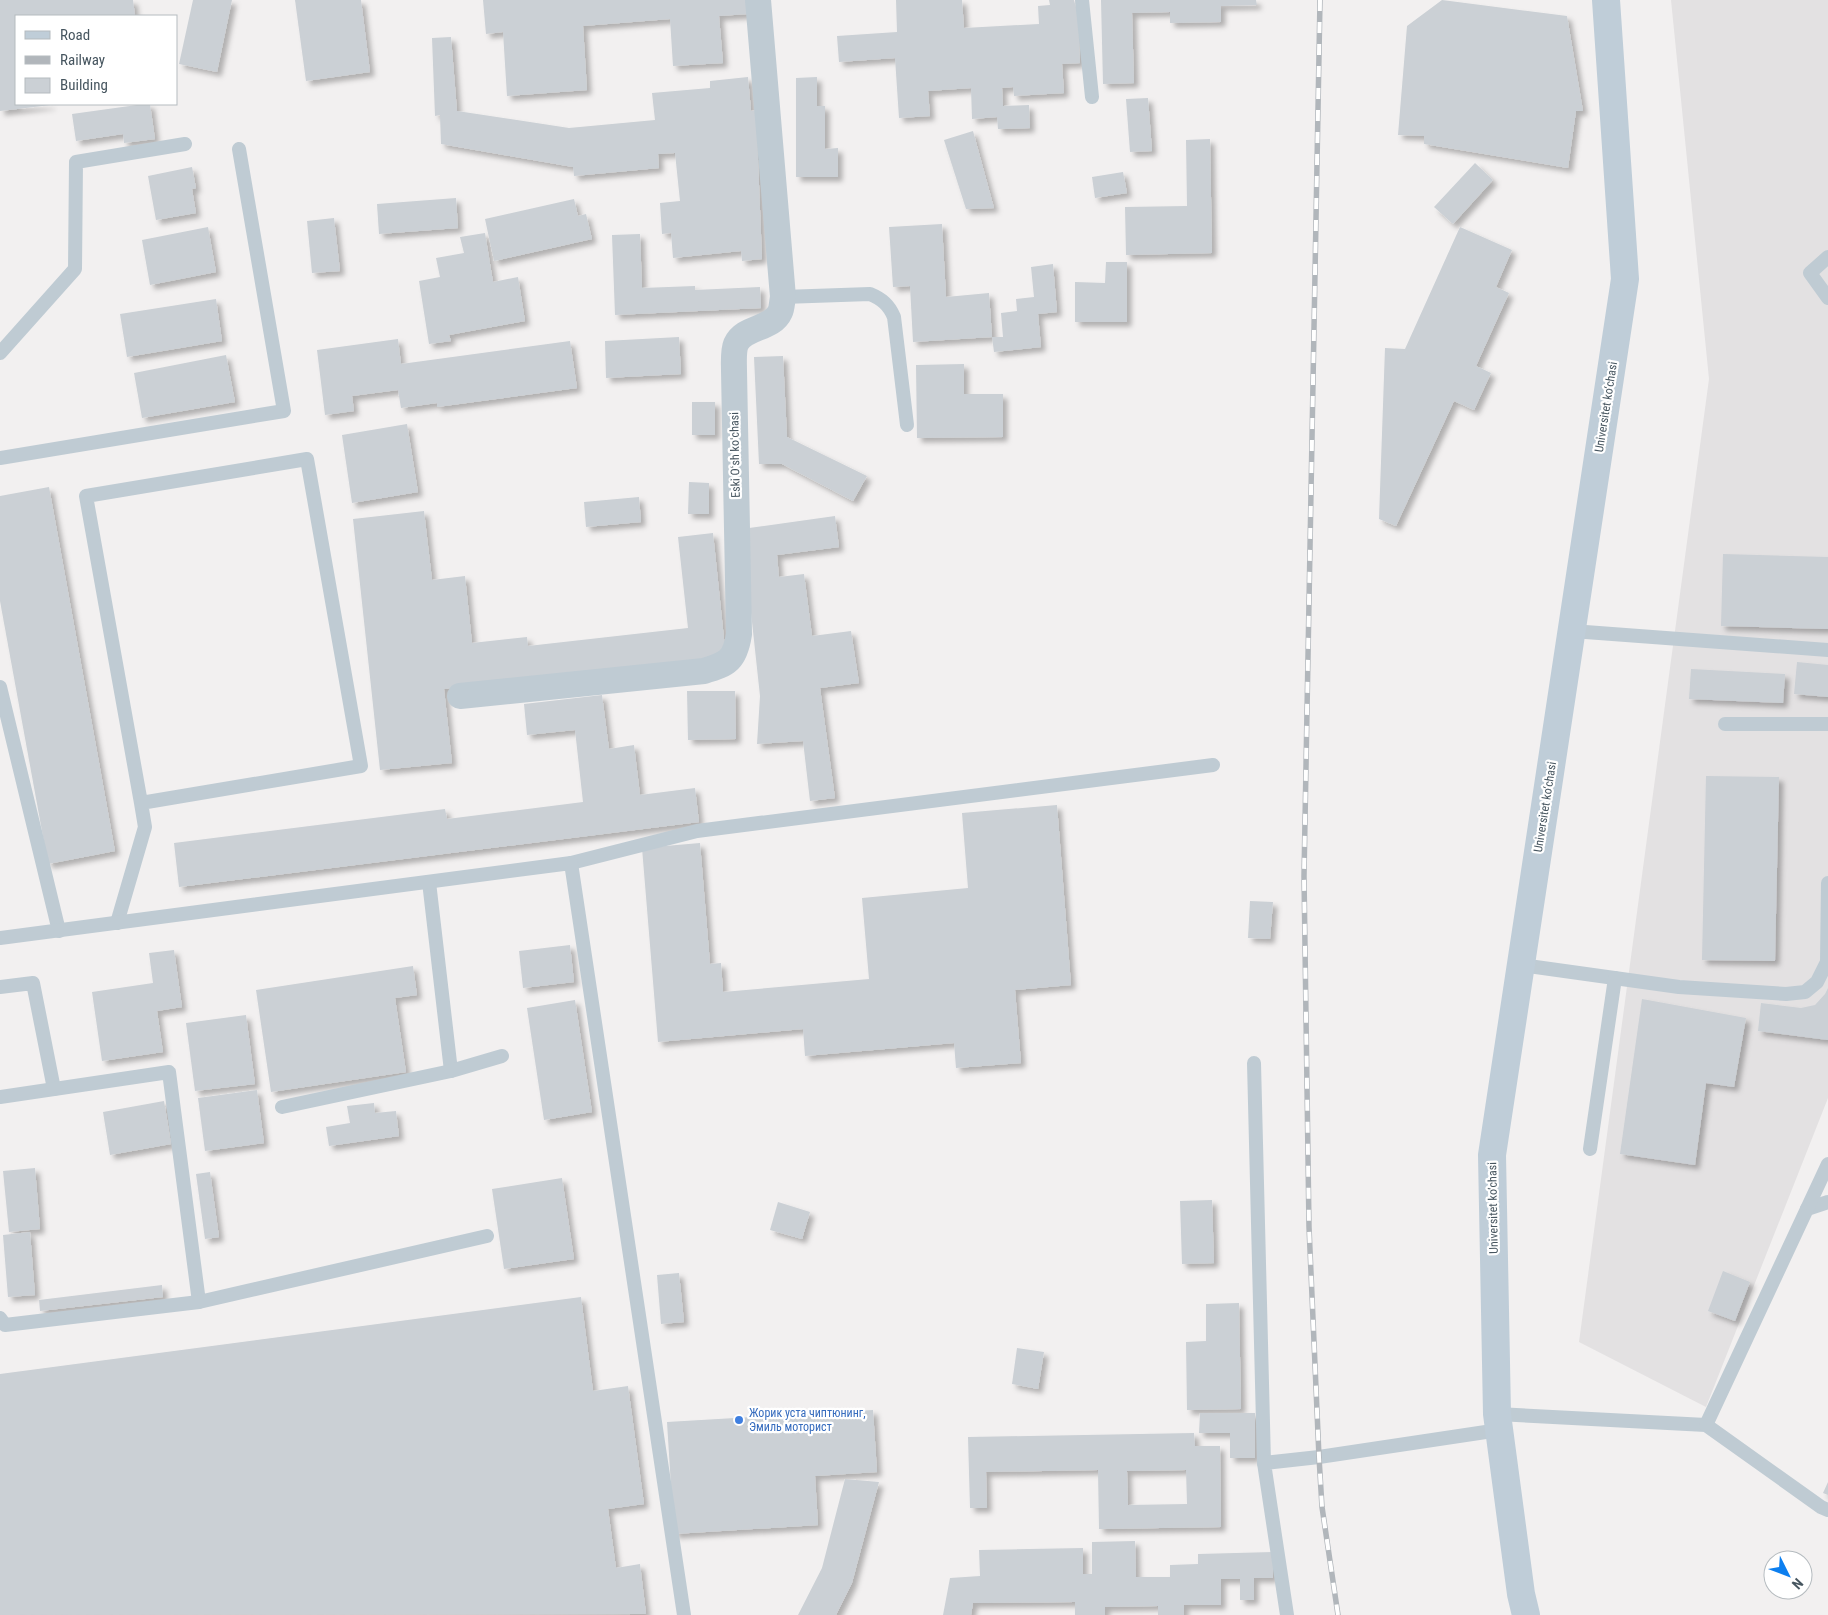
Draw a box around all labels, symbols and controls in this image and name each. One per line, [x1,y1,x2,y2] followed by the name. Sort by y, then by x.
[15,15,178,105] legend
[60,26,90,44] text: Road
[60,51,105,69] text: Railway
[60,76,108,94] text: Building
[1592,361,1620,453] street label: Universitet kо‘chasi
[727,412,743,498] street label: Eski Oʻsh koʻchasi
[1531,761,1559,853] street label: Universitet kо‘chasi
[1485,1162,1501,1254] street label: Universitet kо‘chasi
[749,1406,866,1434] place label: Жорик уста чиптюнинг, Эмиль моторист
[733,1414,745,1426] marker: Жорик уста чиптюнинг, Эмиль моторист
[1763,1550,1813,1600] north arrow
[1789,1575,1806,1592] text: N

